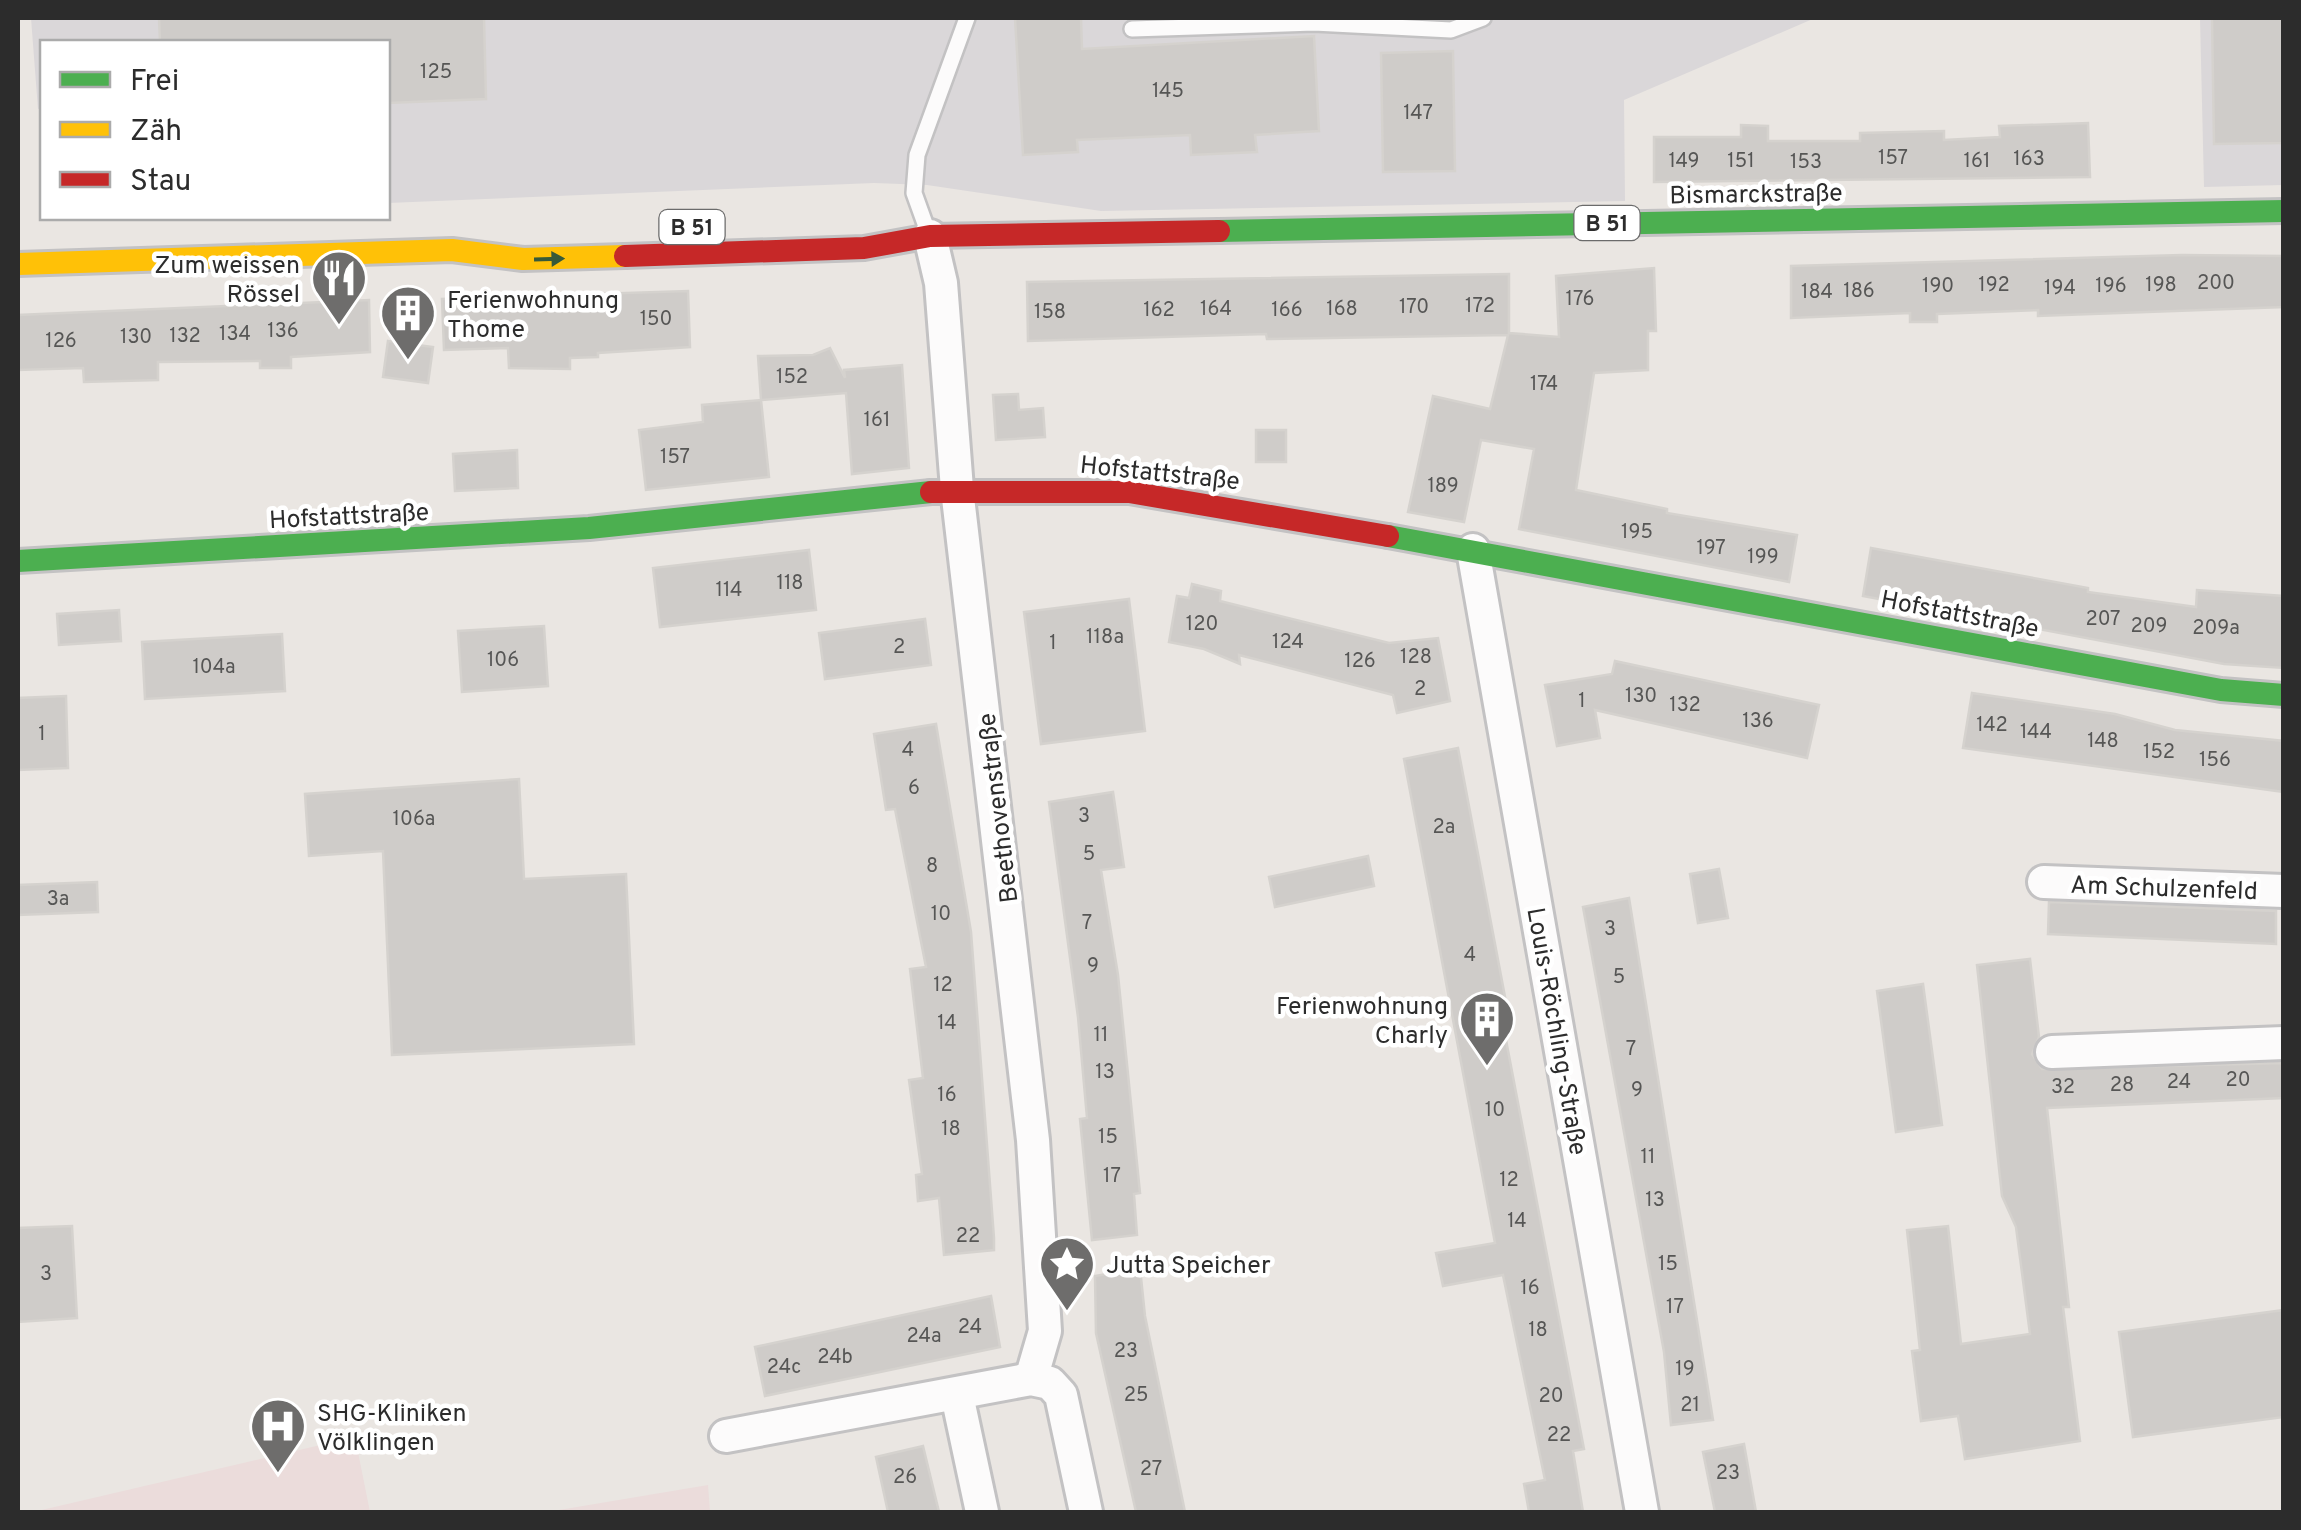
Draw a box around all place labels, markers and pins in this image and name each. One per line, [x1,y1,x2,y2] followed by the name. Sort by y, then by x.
[309,248,369,327] restaurant icon: Zum weissen Rössel
[154,251,300,312] place label: Zum weissen Rössel
[378,283,438,362] building icon: Ferienwohnung Thome
[447,286,619,347] place label: Ferienwohnung Thome
[1457,989,1517,1068] building icon: Ferienwohnung Charly
[1276,992,1448,1053] place label: Ferienwohnung Charly
[1037,1234,1097,1313] place icon: Jutta Speicher
[1106,1251,1271,1283] place label: Jutta Speicher
[248,1396,308,1475] hospital icon: SHG-Kliniken Völklingen
[317,1399,467,1460] place label: SHG-Kliniken Völklingen

